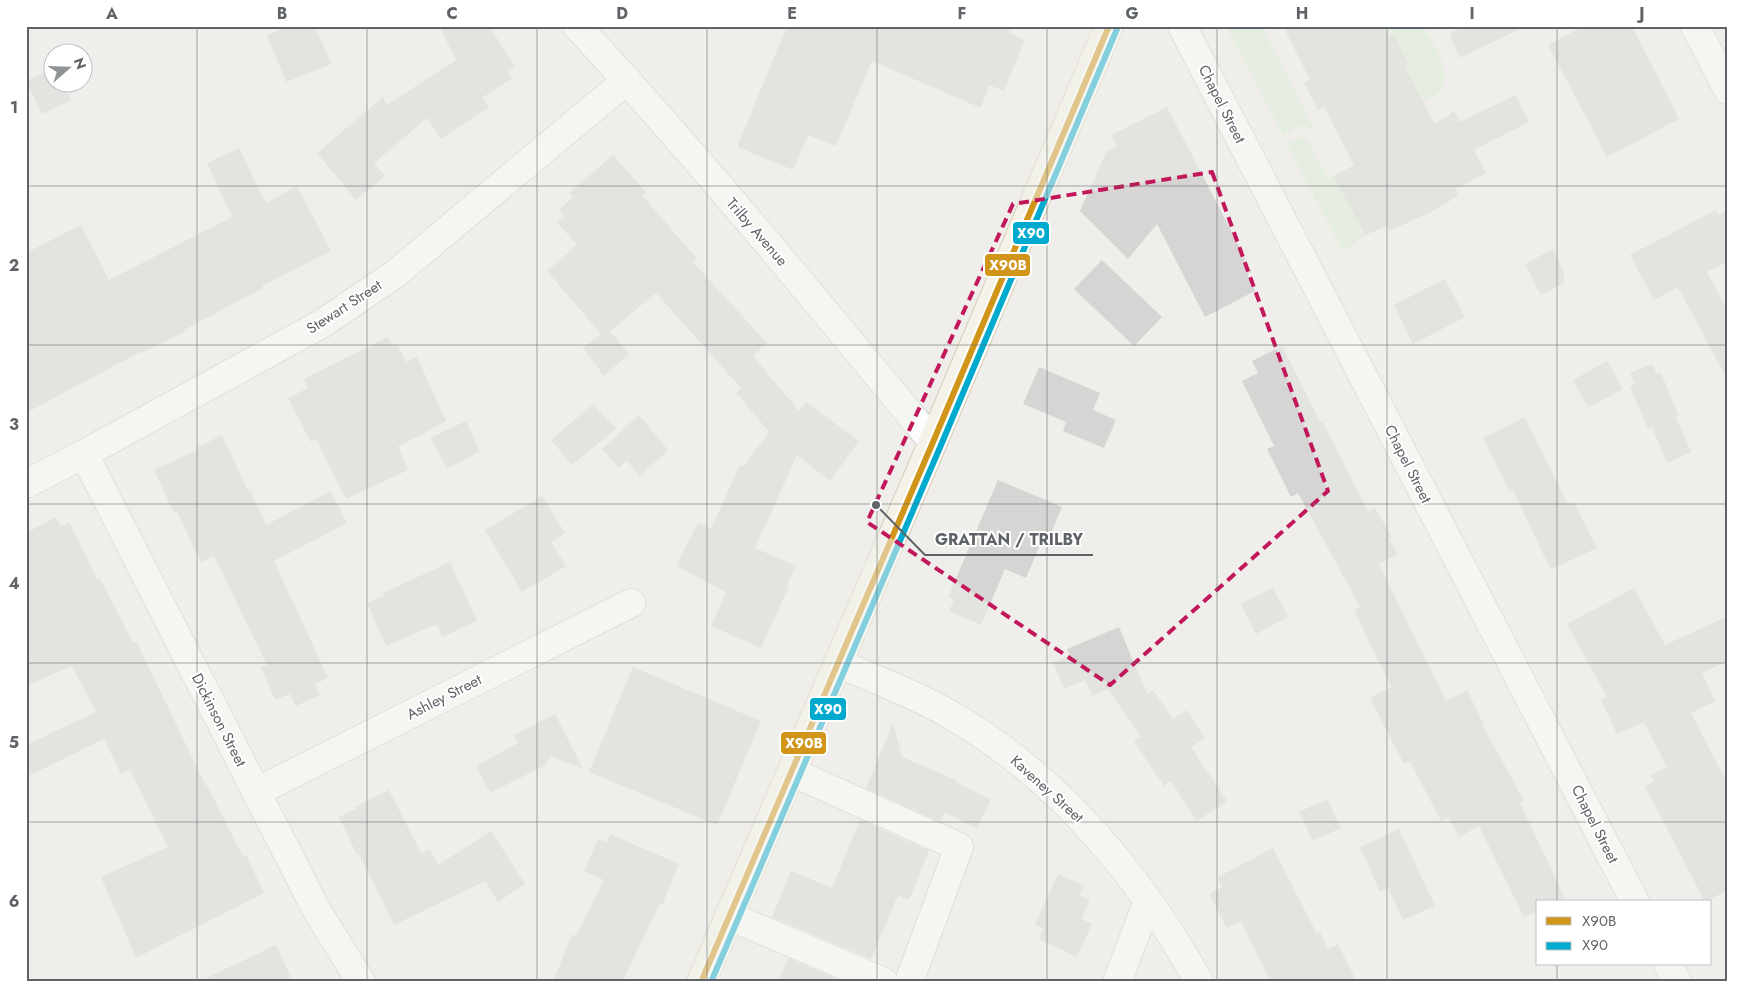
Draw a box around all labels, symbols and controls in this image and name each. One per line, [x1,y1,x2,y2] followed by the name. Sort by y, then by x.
[105,2,118,25] text: A
[277,2,287,25] text: B
[446,2,458,25] text: C
[616,2,628,25] text: D
[787,2,797,25] text: E
[958,2,966,25] text: F
[1125,2,1139,25] text: G
[1296,2,1308,25] text: H
[1469,2,1475,25] text: I
[1636,2,1645,25] text: J
[42,42,92,92] north arrow
[69,55,92,72] text: N
[1193,61,1251,147] street label: Chapel Street
[10,96,18,119] text: 1
[721,193,793,271] street label: Trilby Avenue
[1012,221,1050,245] line badge: X90
[1017,223,1045,243] text: X90
[984,253,1031,277] line badge: X90B
[9,254,19,277] text: 2
[989,255,1027,275] text: X90B
[302,274,386,340] street label: Stewart Street
[9,413,19,436] text: 3
[1379,421,1437,507] street label: Chapel Street
[925,524,1093,555] callout: GRATTAN / TRILBY
[935,528,1084,551] text: GRATTAN / TRILBY
[8,572,20,595] text: 4
[403,668,486,725] street label: Ashley Street
[186,670,252,771] street label: Dickinson Street
[809,697,847,721] line badge: X90
[814,699,842,719] text: X90
[9,731,19,754] text: 5
[780,731,827,755] line badge: X90B
[785,733,823,753] text: X90B
[1005,750,1089,828] street label: Kaveney Street
[1566,781,1624,867] street label: Chapel Street
[9,890,19,913] text: 6
[1536,900,1712,966] legend
[1582,910,1616,932] text: X90B
[1582,934,1608,956] text: X90

